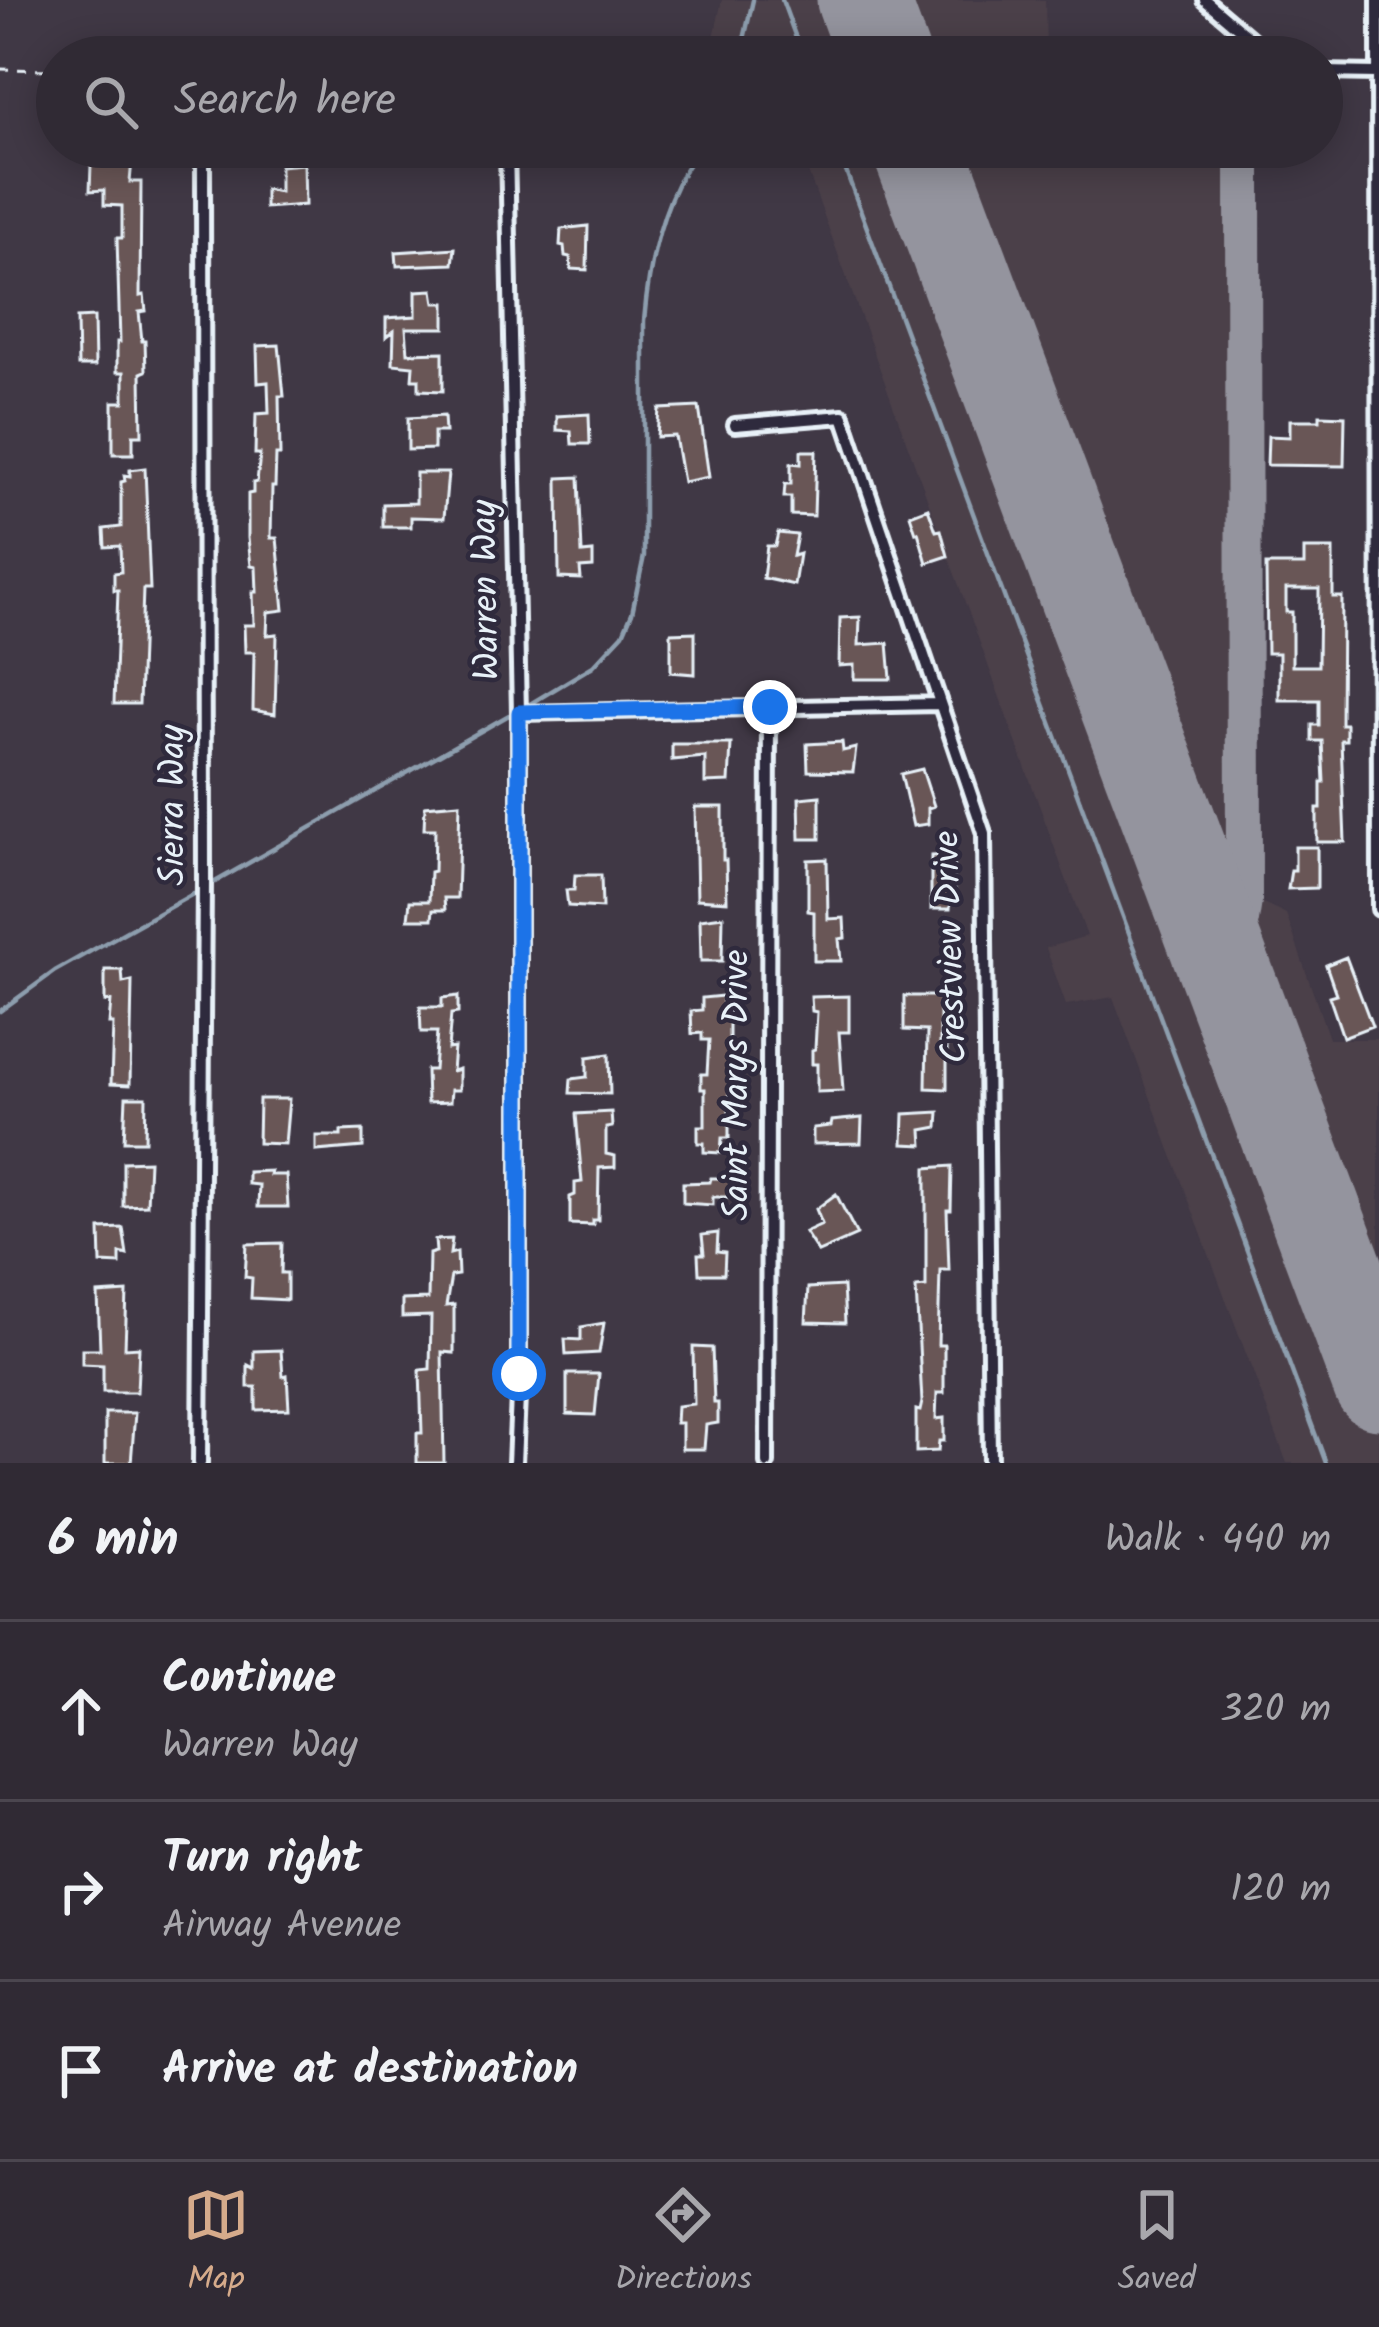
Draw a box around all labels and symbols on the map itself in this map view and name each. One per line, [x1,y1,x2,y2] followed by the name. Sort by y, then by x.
[457,498,517,681] street label: Warren Way
[743,680,797,734] route end
[146,723,203,885] street label: Sierra Way
[919,830,985,1064] street label: Crestview Drive
[710,949,767,1221] street label: Saint Marys Drive
[492,1347,546,1401] route start

